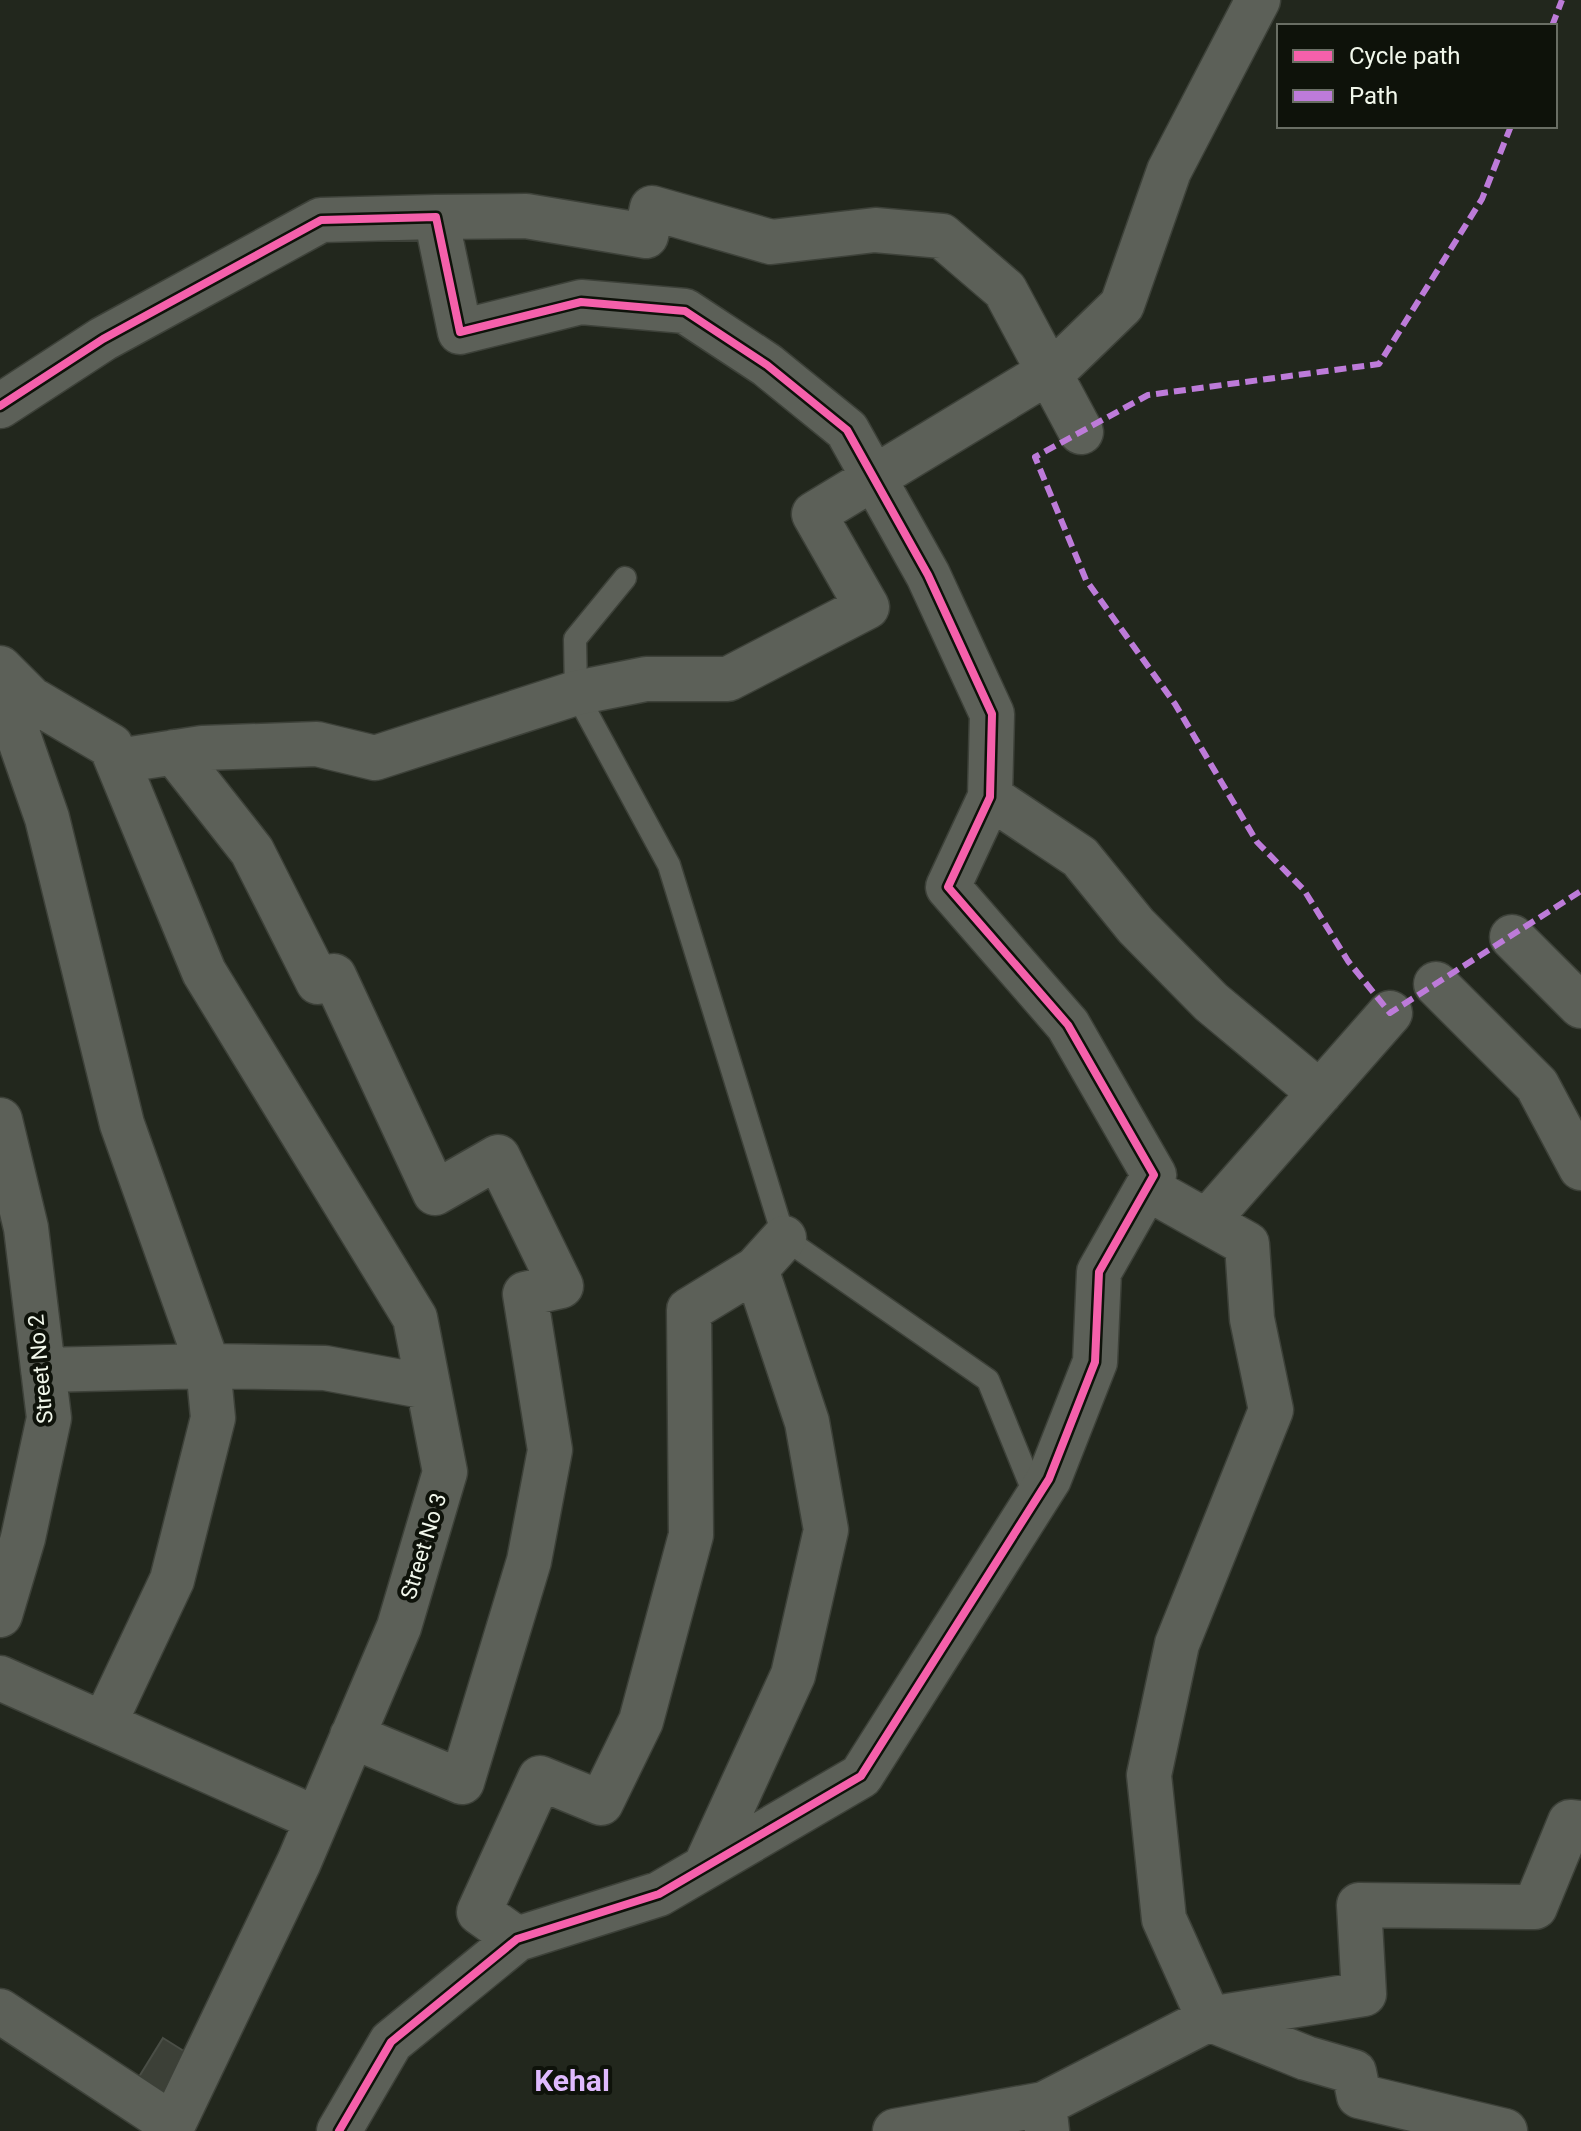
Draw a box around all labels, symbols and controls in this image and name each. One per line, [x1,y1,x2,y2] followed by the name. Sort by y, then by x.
[1277,24,1557,128] legend
[1349,42,1461,70] text: Cycle path
[1349,82,1398,110] text: Path
[23,1313,58,1425] street label: Street No 2
[396,1490,451,1602] street label: Street No 3
[534,2063,610,2098] district label: Kehal

